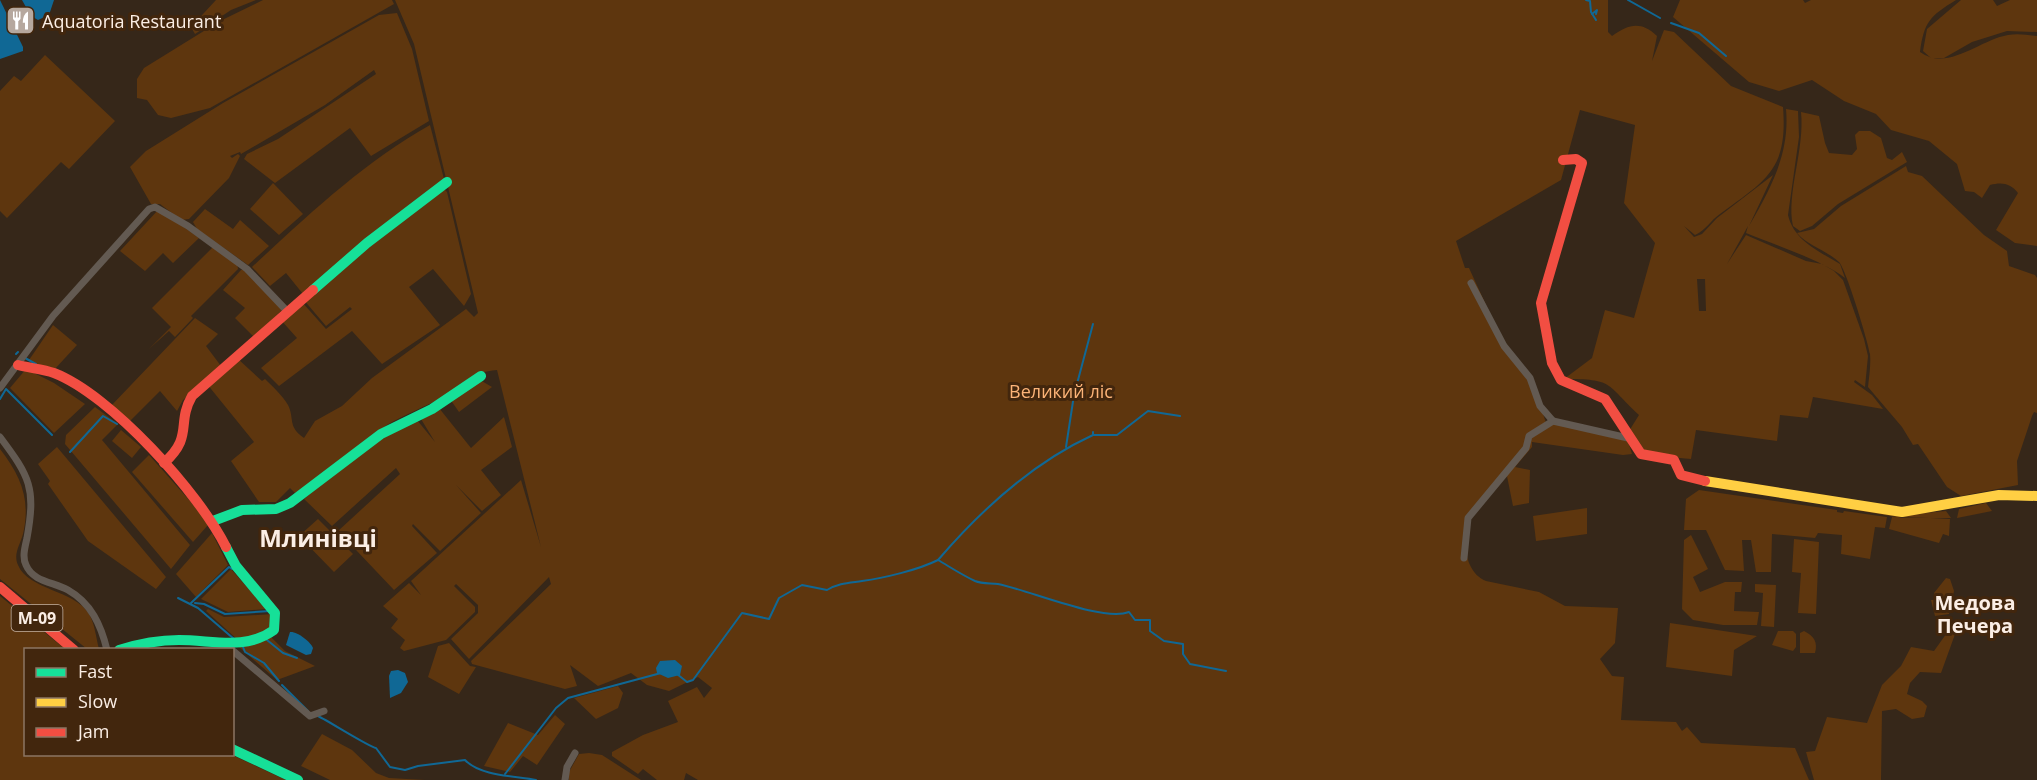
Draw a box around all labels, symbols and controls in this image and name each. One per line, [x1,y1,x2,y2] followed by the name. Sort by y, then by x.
[5,5,37,37] restaurant icon: Aquatoria Restaurant
[42,9,221,33] place label: Aquatoria Restaurant
[1009,379,1113,403] park label: Великий ліс
[259,521,377,554] district label: Млинівці
[1935,589,2016,639] district label: Медова Печера
[12,605,63,631] road number: М-09
[24,648,234,756] legend
[78,659,112,683] text: Fast
[78,689,117,713] text: Slow
[76,719,110,743] text: Jam

